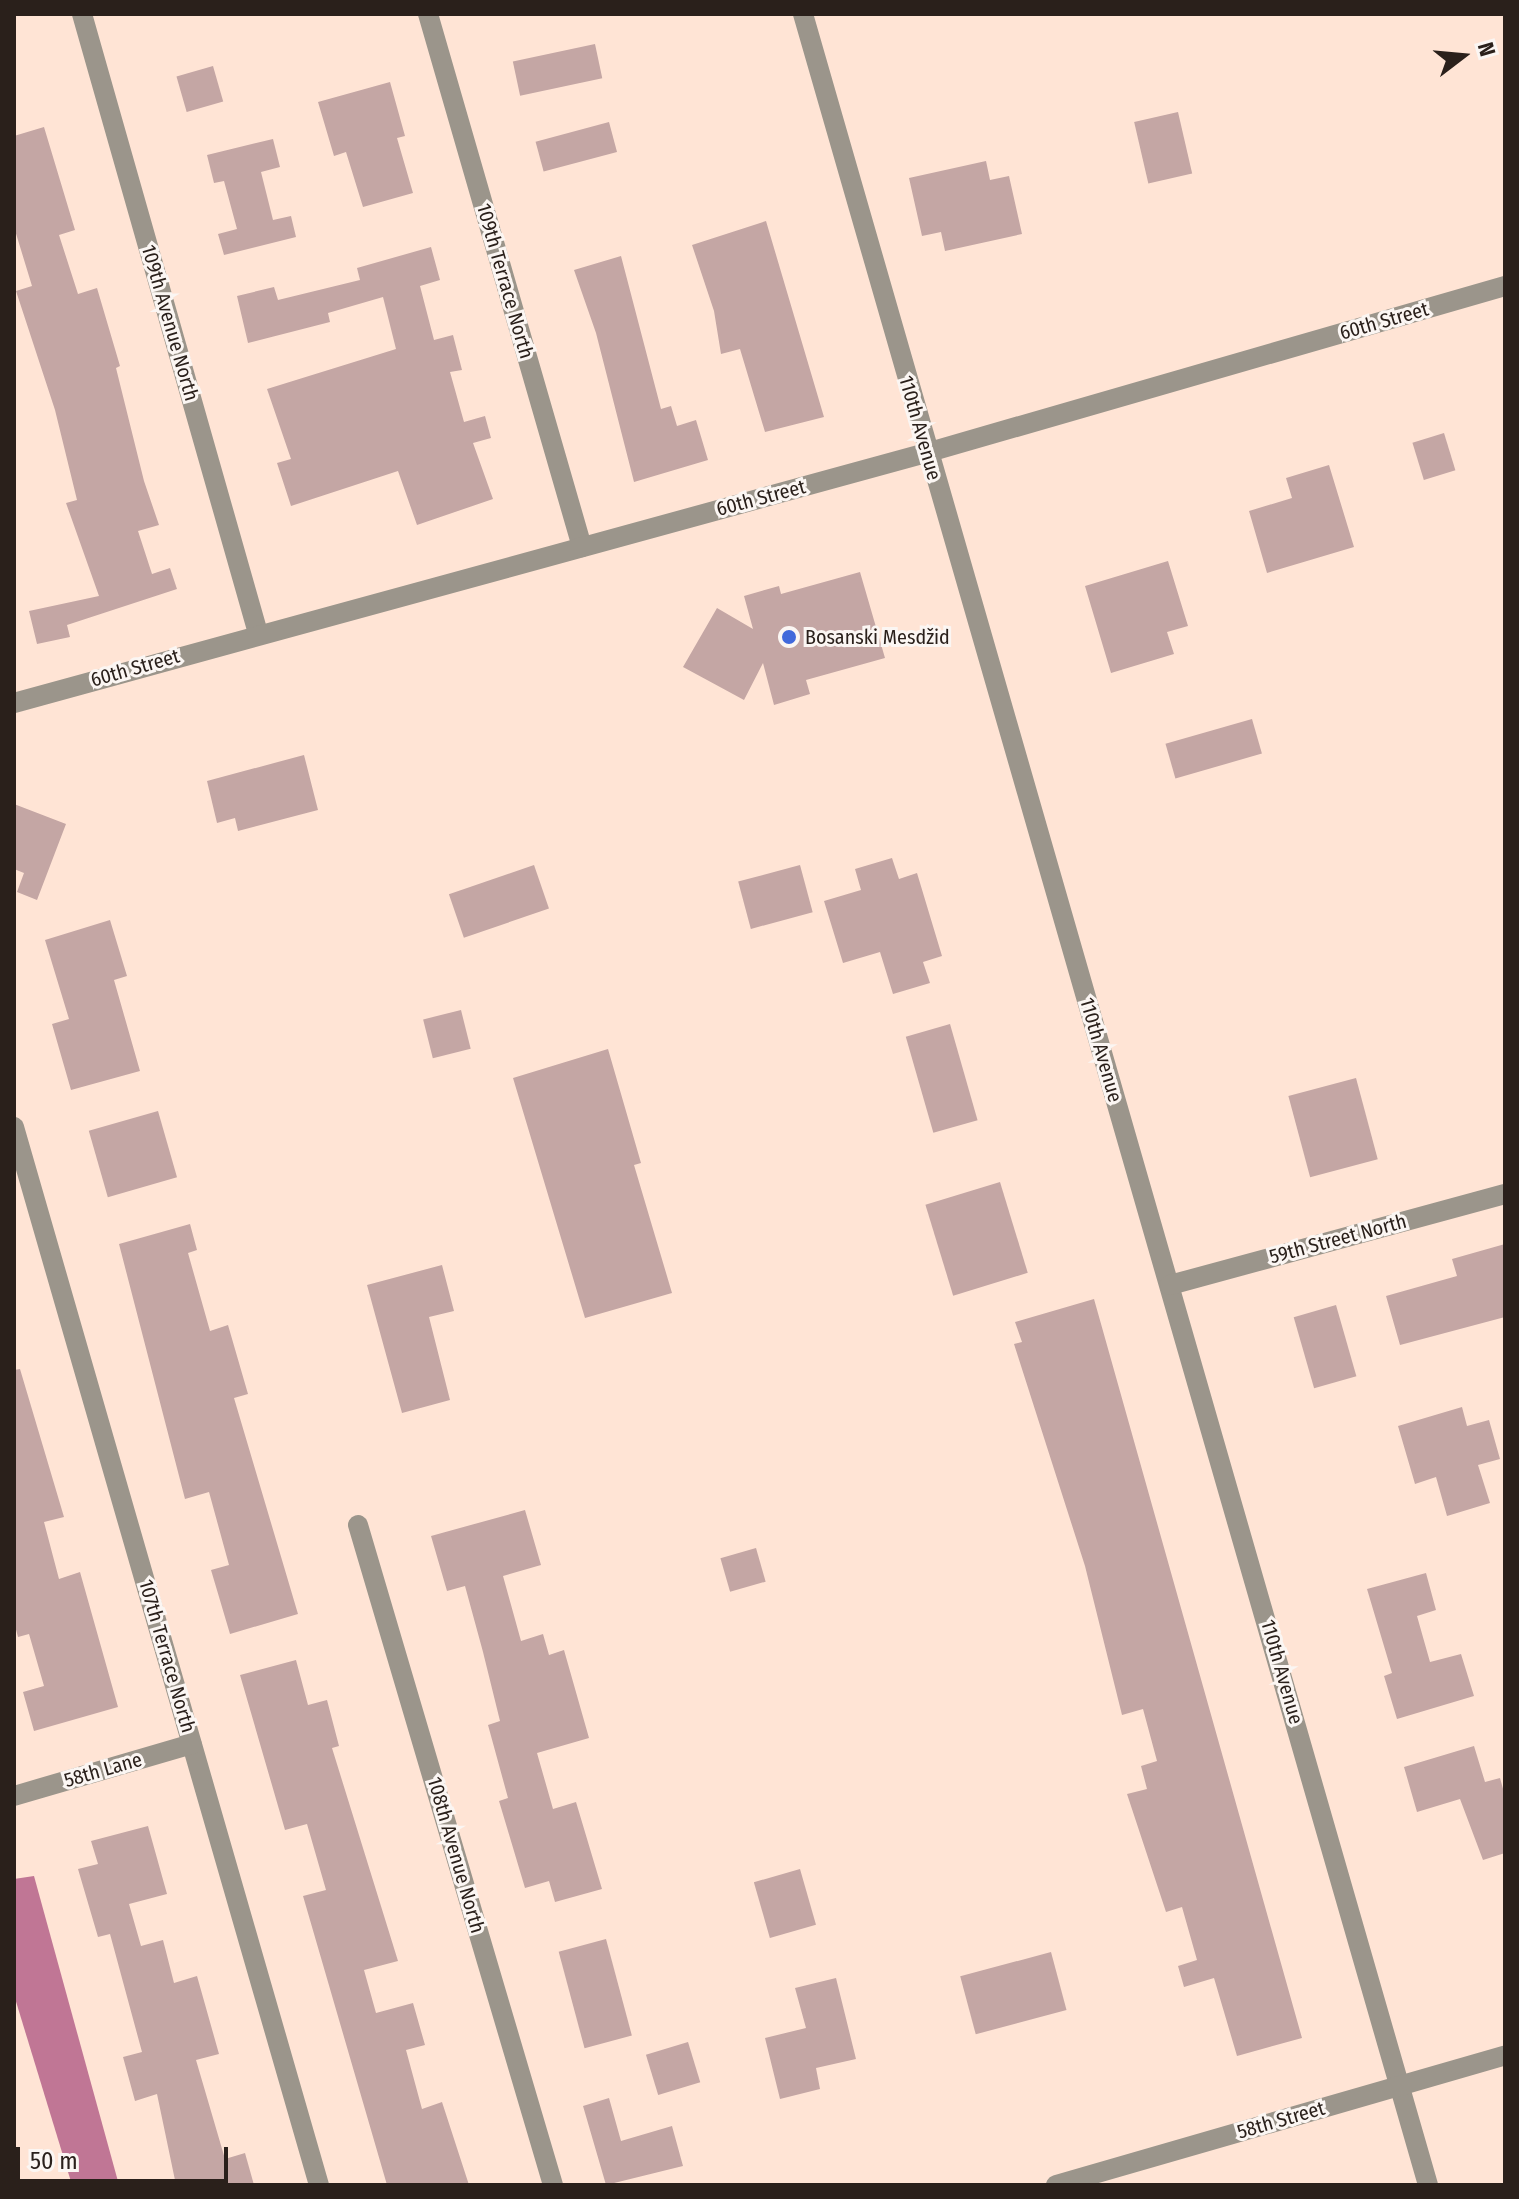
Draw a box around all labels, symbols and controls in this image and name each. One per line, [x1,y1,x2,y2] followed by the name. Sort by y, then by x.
[1423,16,1503,96] north arrow
[1472,39,1501,59] text: N
[471,201,539,361] street label: 109th Terrace North
[136,242,204,404] street label: 109th Avenue North
[1337,297,1431,345] street label: 60th Street
[894,373,946,483] street label: 110th Avenue
[714,475,808,521] street label: 60th Street
[805,625,950,649] place label: Bosanski Mesdžid
[780,628,798,646] marker: Bosanski Mesdžid
[88,644,182,692] street label: 60th Street
[1075,995,1127,1105] street label: 110th Avenue
[1267,1209,1409,1269] street label: 59th Street North
[134,1577,200,1735] street label: 107th Terrace North
[1256,1617,1308,1727] street label: 110th Avenue
[61,1747,145,1793] street label: 58th Lane
[422,1774,490,1936] street label: 108th Avenue North
[1234,2096,1328,2144] street label: 58th Street
[20,2131,232,2181] scale bar
[30,2147,78,2175] text: 50 m

